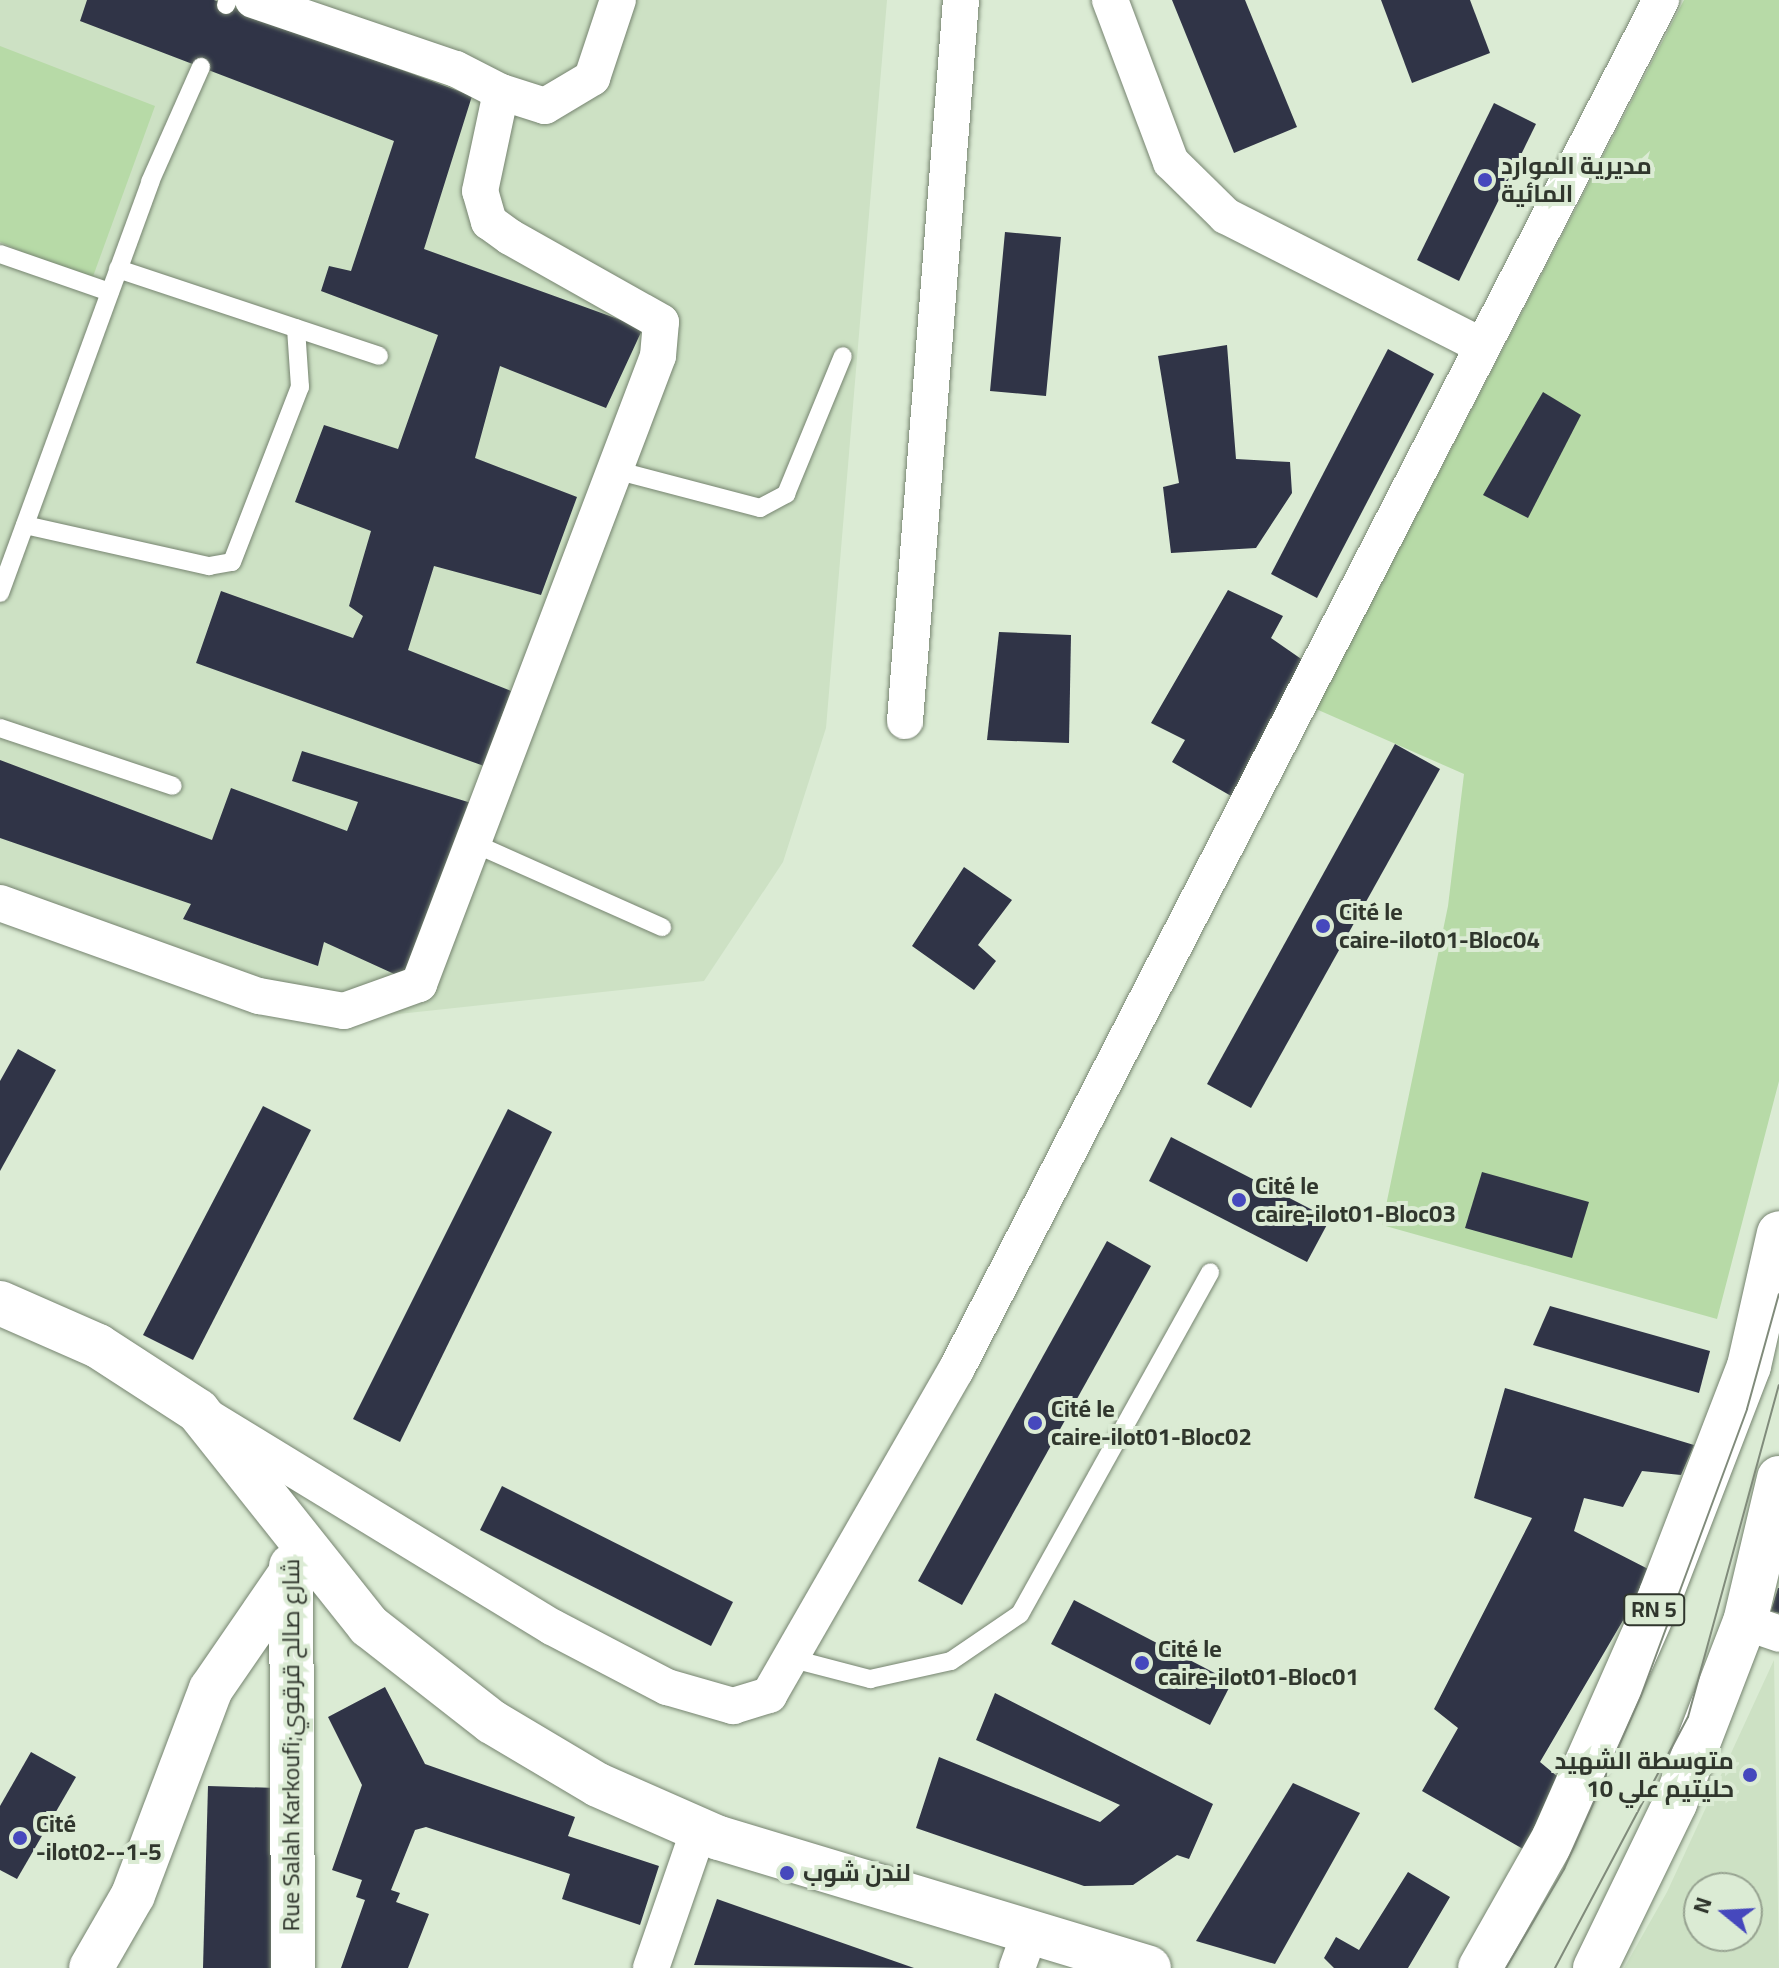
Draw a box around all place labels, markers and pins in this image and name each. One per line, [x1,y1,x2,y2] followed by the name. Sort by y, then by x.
[1501,152,1652,208] place label: مديرية الموارد المائية
[1476,171,1494,189] marker: مديرية الموارد المائية
[1339,898,1540,954] place label: Cité le caire-ilot01-Bloc04
[1314,917,1332,935] marker: Cité le caire-ilot01-Bloc04
[1255,1172,1456,1228] place label: Cité le caire-ilot01-Bloc03
[1230,1191,1248,1209] marker: Cité le caire-ilot01-Bloc03
[1051,1395,1252,1451] place label: Cité le caire-ilot01-Bloc02
[1026,1414,1044,1432] marker: Cité le caire-ilot01-Bloc02
[1158,1635,1359,1691] place label: Cité le caire-ilot01-Bloc01
[1133,1654,1151,1672] marker: Cité le caire-ilot01-Bloc01
[1555,1747,1734,1803] place label: متوسطة الشهيد حليتيم علي 10
[1741,1766,1759,1784] marker: متوسطة الشهيد حليتيم علي 10
[36,1810,162,1866] place label: Cité -ilot02--1-5
[11,1829,29,1847] marker: Cité -ilot02--1-5
[803,1859,911,1887] place label: لندن شوب
[778,1864,796,1882] marker: لندن شوب

